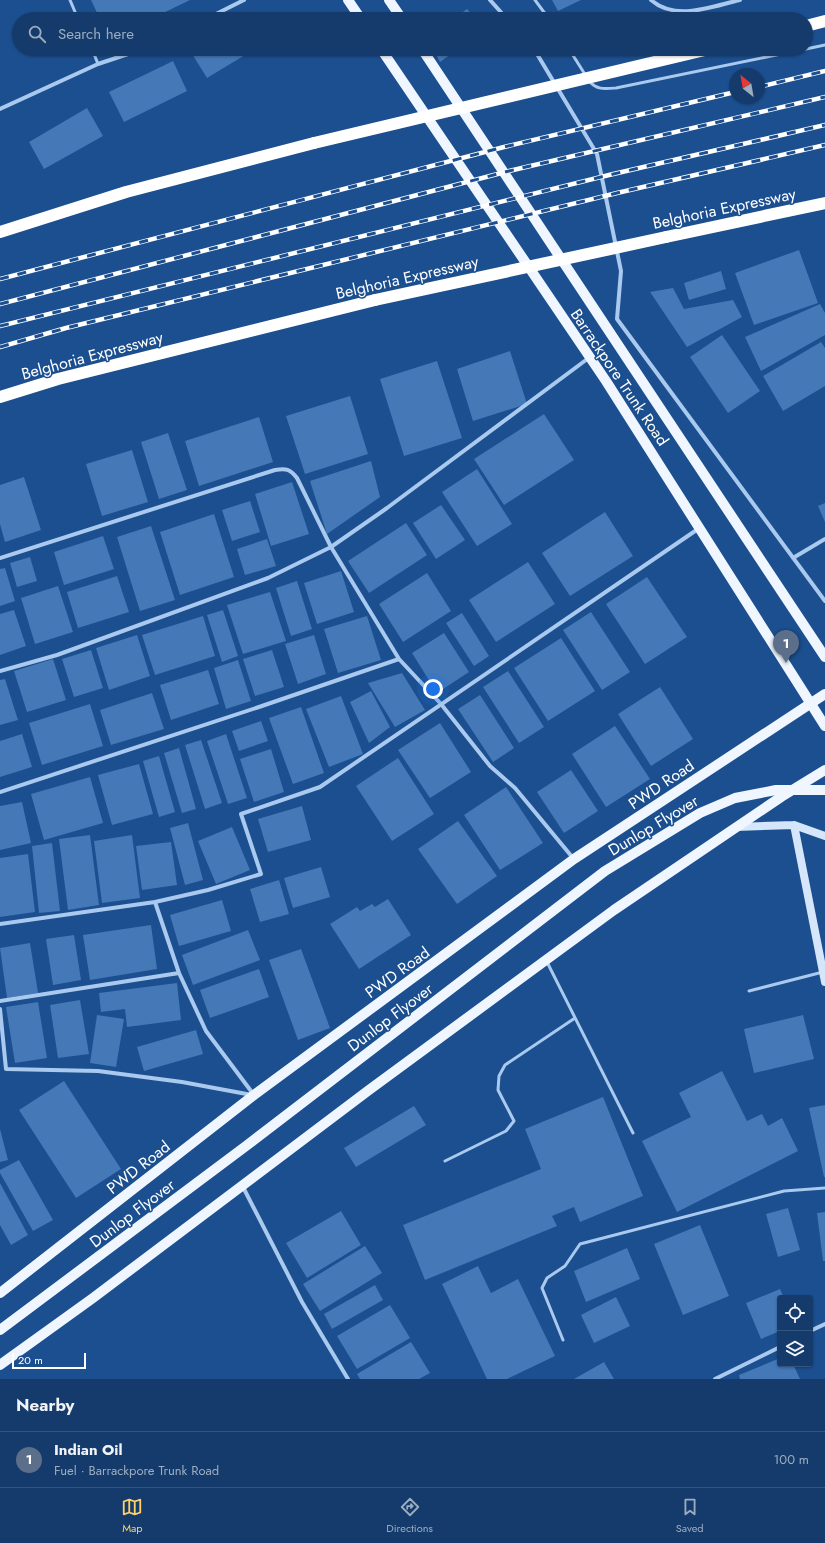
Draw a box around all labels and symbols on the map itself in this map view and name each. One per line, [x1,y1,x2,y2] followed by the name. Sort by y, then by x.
[729,68,765,104] north arrow
[650,182,799,235] street label: Belghoria Expressway
[334,250,482,305] street label: Belghoria Expressway
[565,304,674,450] street label: Barrackpore Trunk Road
[19,325,166,385] street label: Belghoria Expressway
[773,630,799,663] pin: 1
[423,679,443,699] your location
[624,754,699,815] street label: PWD Road
[604,789,703,861] street label: Dunlop Flyover
[360,941,434,1004] street label: PWD Road
[343,977,438,1057] street label: Dunlop Flyover
[102,1135,175,1199] street label: PWD Road
[85,1173,180,1253] street label: Dunlop Flyover
[12,1351,86,1370] scale bar

